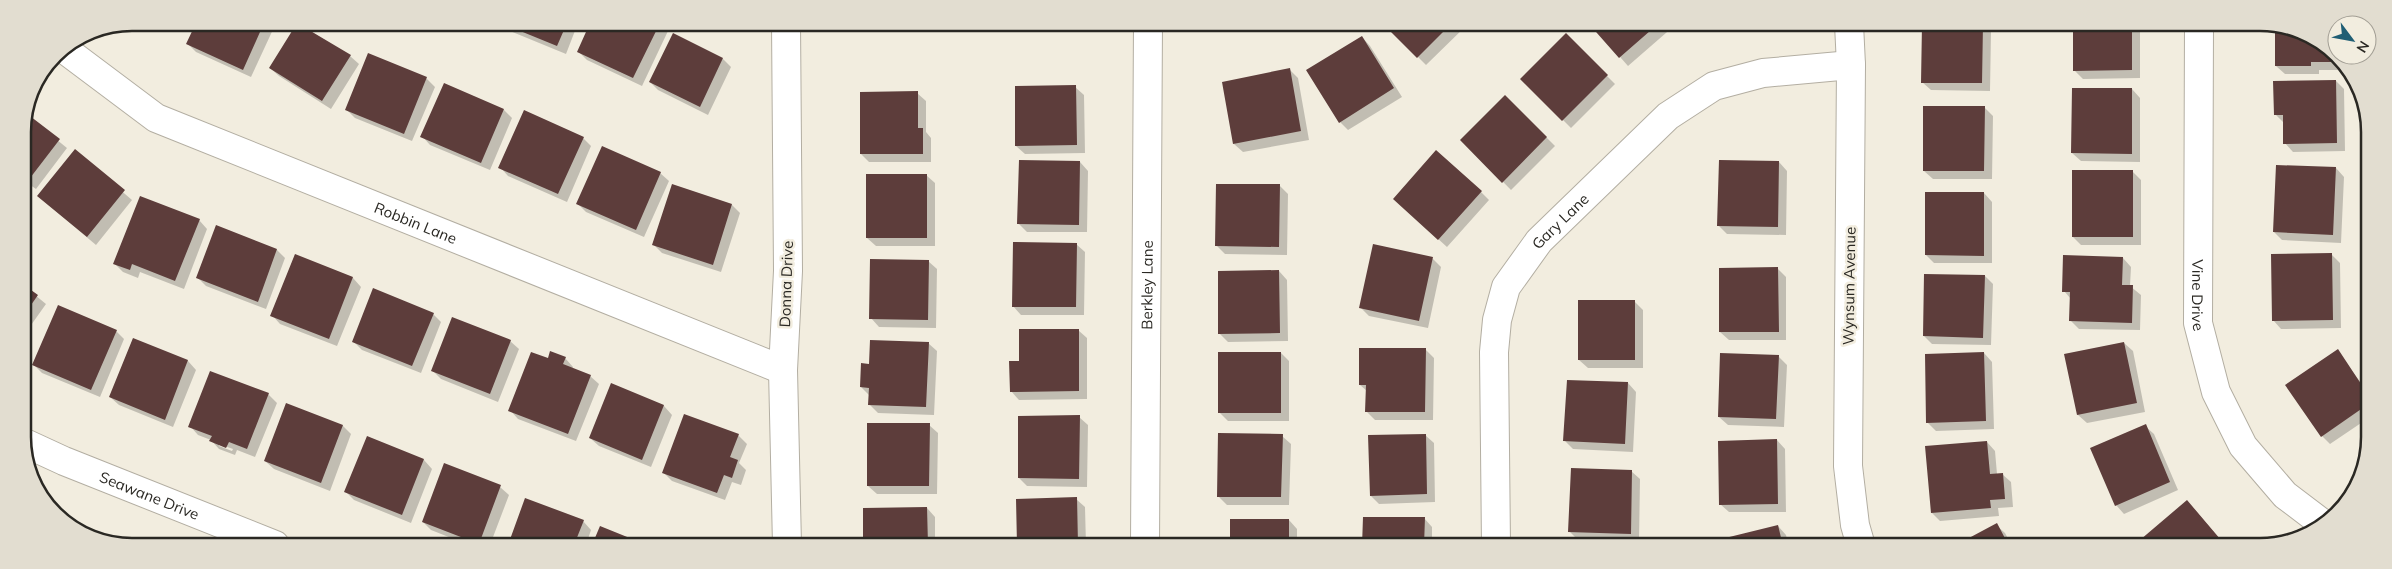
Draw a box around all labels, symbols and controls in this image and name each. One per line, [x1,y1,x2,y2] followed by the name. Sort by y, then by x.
[2327,15,2377,65] north arrow
[2353,38,2373,56] text: N
[1527,189,1592,252] street label: Gary Lane
[372,197,460,248] street label: Robbin Lane
[1838,227,1860,345] street label: Wynsum Avenue
[775,240,797,328] street label: Donna Drive
[1137,240,1156,330] street label: Berkley Lane
[2189,259,2209,333] street label: Vine Drive
[97,467,202,523] street label: Seawane Drive

